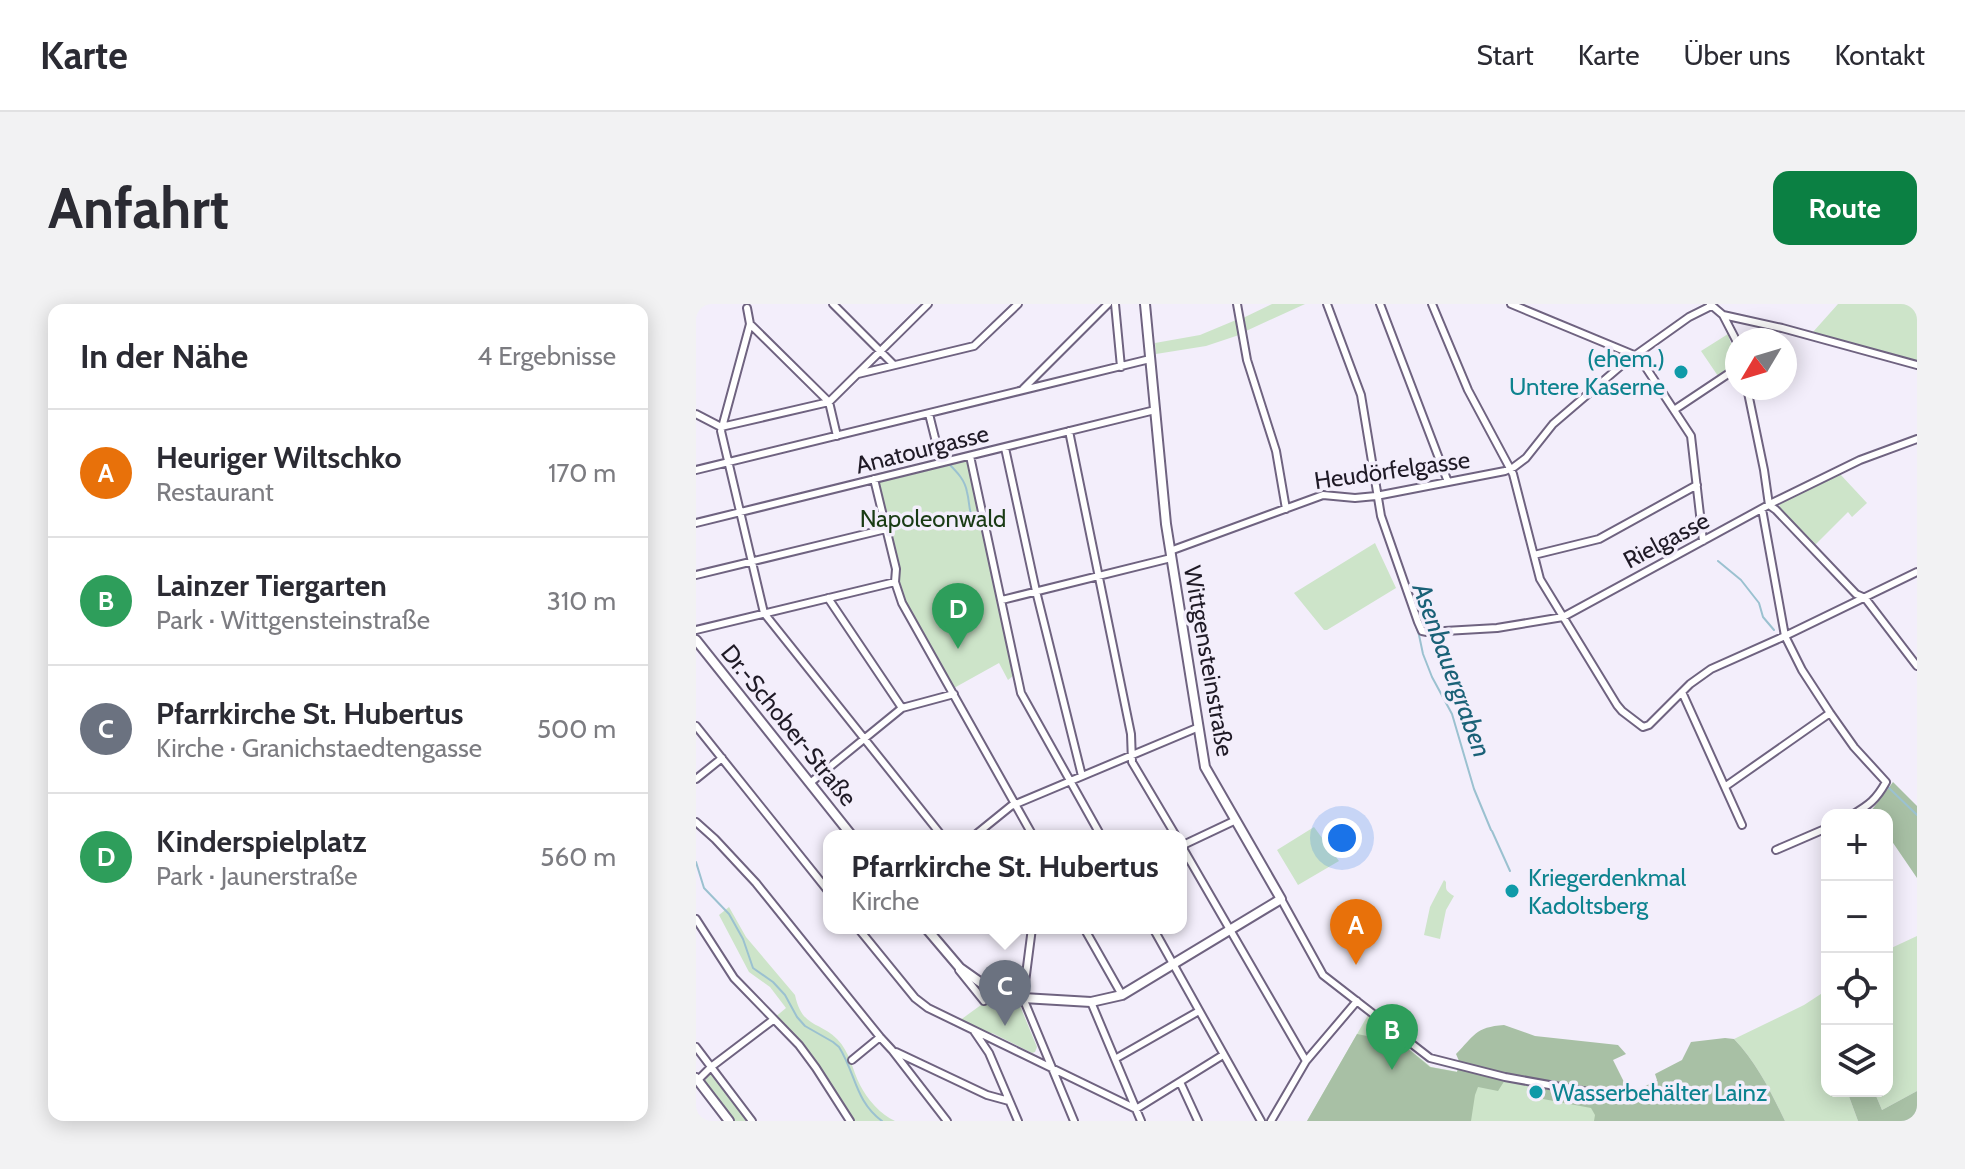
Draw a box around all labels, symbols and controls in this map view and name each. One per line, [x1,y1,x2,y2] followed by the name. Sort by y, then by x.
[40,32,128,79] text: Karte
[1477,38,1534,72] text: Start
[1578,38,1640,72] text: Karte
[1684,38,1790,72] text: Über uns
[1834,38,1925,72] text: Kontakt
[1773,171,1917,245] button: Route
[48,174,229,242] text: Anfahrt
[1725,328,1797,400] north arrow
[80,335,248,377] text: In der Nähe
[477,340,616,372] text: 4 Ergebnisse
[1509,344,1665,401] place label: (ehem.) Untere Kaserne
[1672,363,1690,381] marker: (ehem.) Untere Kaserne
[852,418,992,480] street label: Anatourgasse
[156,439,402,476] text: Heuriger Wiltschko
[1312,445,1472,495] street label: Heudörfelgasse
[98,457,114,489] text: A
[548,457,616,489] text: 170 m
[156,476,274,508] text: Restaurant
[860,504,1006,533] park label: Napoleonwald
[1618,505,1714,575] street label: Rielgasse
[1178,563,1240,759] street label: Wittgensteinstraße
[156,567,387,604] text: Lainzer Tiergarten
[1405,578,1498,761] water label: Asenbauergraben
[932,583,984,649] pin: D
[98,585,114,617] text: B
[547,585,616,617] text: 310 m
[156,604,430,636] text: Park · Wittgensteinstraße
[715,638,863,812] street label: Dr.-Schober-Straße
[156,695,463,732] text: Pfarrkirche St. Hubertus
[98,713,114,745] text: C
[537,713,616,745] text: 500 m
[156,732,482,764] text: Kirche · Granichstaedtengasse
[1821,809,1893,1097] map controls
[1821,809,1893,881] button: +
[1322,818,1362,858] your location
[156,823,367,860] text: Kinderspielplatz
[823,830,1187,934] popup
[97,841,115,873] text: D
[540,841,616,873] text: 560 m
[851,848,1159,885] text: Pfarrkirche St. Hubertus
[156,860,358,892] text: Park · Jaunerstraße
[1528,863,1686,920] place label: Kriegerdenkmal Kadoltsberg
[1821,881,1893,953] button: −
[1503,882,1521,900] marker: Kriegerdenkmal Kadoltsberg
[851,885,919,917] text: Kirche
[1330,899,1382,965] pin: A
[1821,953,1893,1025] button: locate
[979,960,1031,1026] pin: C
[1366,1004,1418,1070] pin: B
[1821,1025,1893,1097] button: layers
[1552,1078,1767,1107] place label: Wasserbehälter Lainz
[1527,1083,1545,1101] marker: Wasserbehälter Lainz

